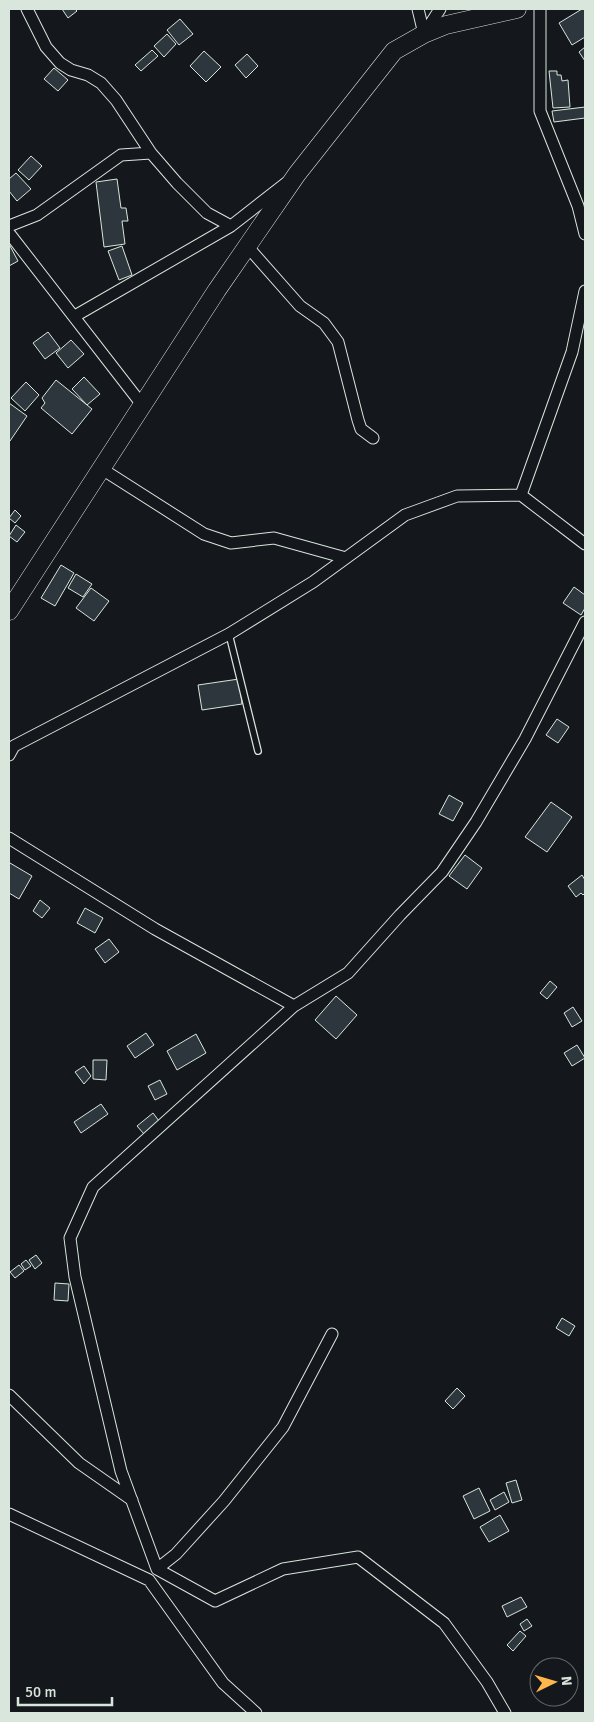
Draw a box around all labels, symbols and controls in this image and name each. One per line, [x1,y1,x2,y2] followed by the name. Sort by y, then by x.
[529,1657,579,1707] north arrow
[18,1674,111,1706] scale bar
[558,1675,575,1687] text: N
[25,1683,56,1701] text: 50 m

